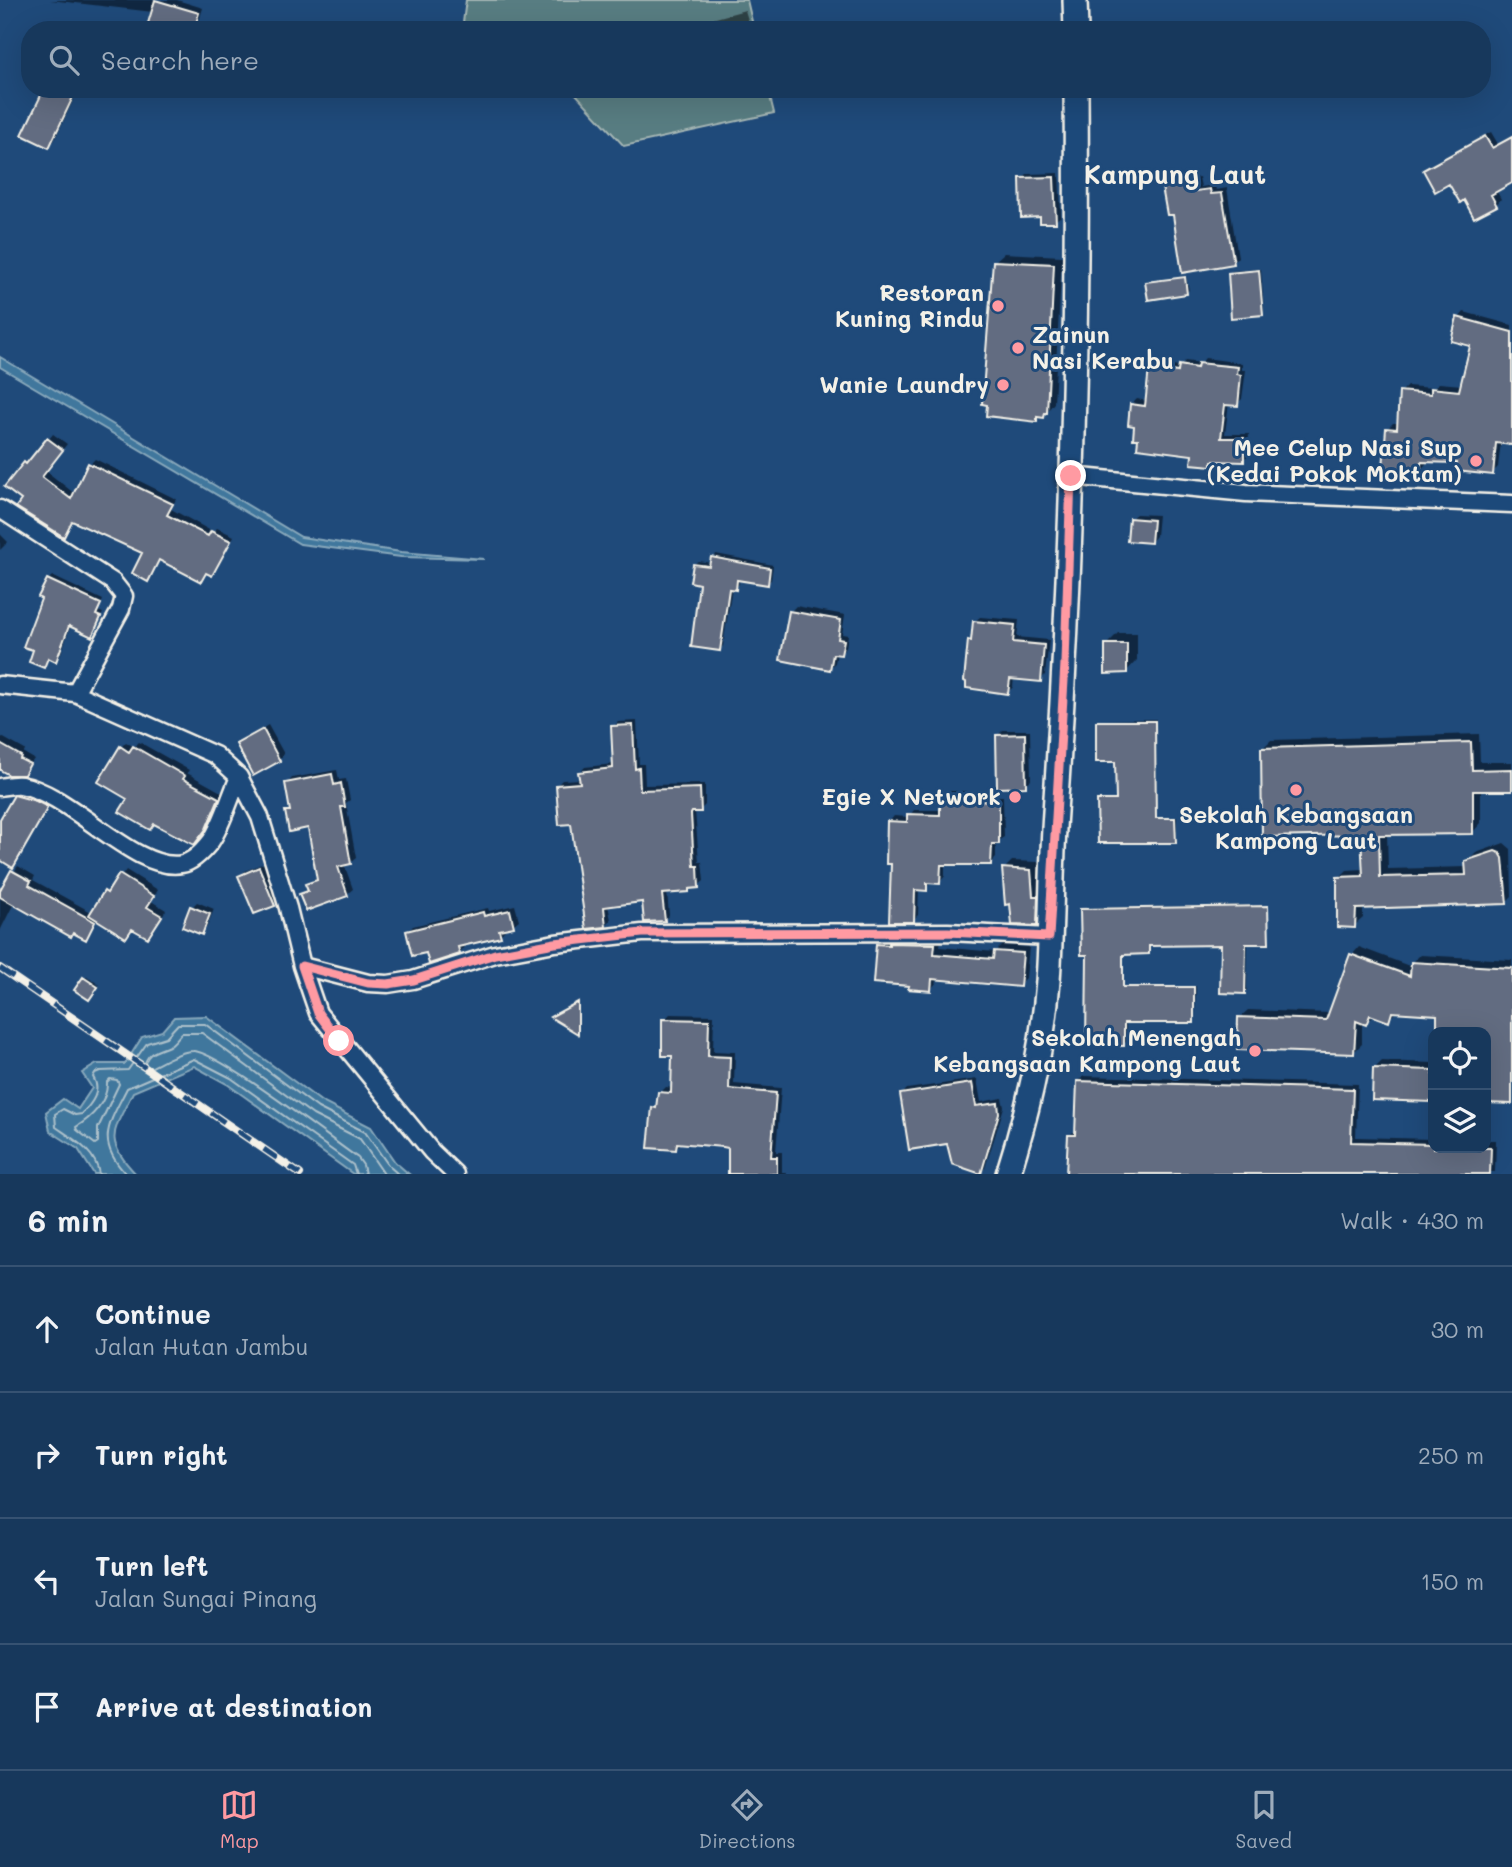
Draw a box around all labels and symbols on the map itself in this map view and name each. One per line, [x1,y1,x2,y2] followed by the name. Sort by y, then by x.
[1084,157,1266,191] district label: Kampung Laut
[835,277,984,333] place label: Restoran Kuning Rindu
[990,298,1006,314] marker: Restoran Kuning Rindu
[1032,319,1174,375] place label: Zainun Nasi Kerabu
[1010,340,1026,356] marker: Zainun Nasi Kerabu
[819,369,989,399] place label: Wanie Laundry
[995,377,1011,393] marker: Wanie Laundry
[1207,432,1462,488] place label: Mee Celup Nasi Sup (Kedai Pokok Moktam)
[1468,453,1484,469] marker: Mee Celup Nasi Sup (Kedai Pokok Moktam)
[1055,460,1086,491] route end
[821,781,1001,811] place label: Egie X Network
[1288,782,1304,798] marker: Sekolah Kebangsaan Kampong Laut
[1007,789,1023,805] marker: Egie X Network
[1179,799,1413,855] place label: Sekolah Kebangsaan Kampong Laut
[933,1022,1241,1078] place label: Sekolah Menengah Kebangsaan Kampong Laut
[323,1025,354,1056] route start
[1247,1043,1263,1059] marker: Sekolah Menengah Kebangsaan Kampong Laut

